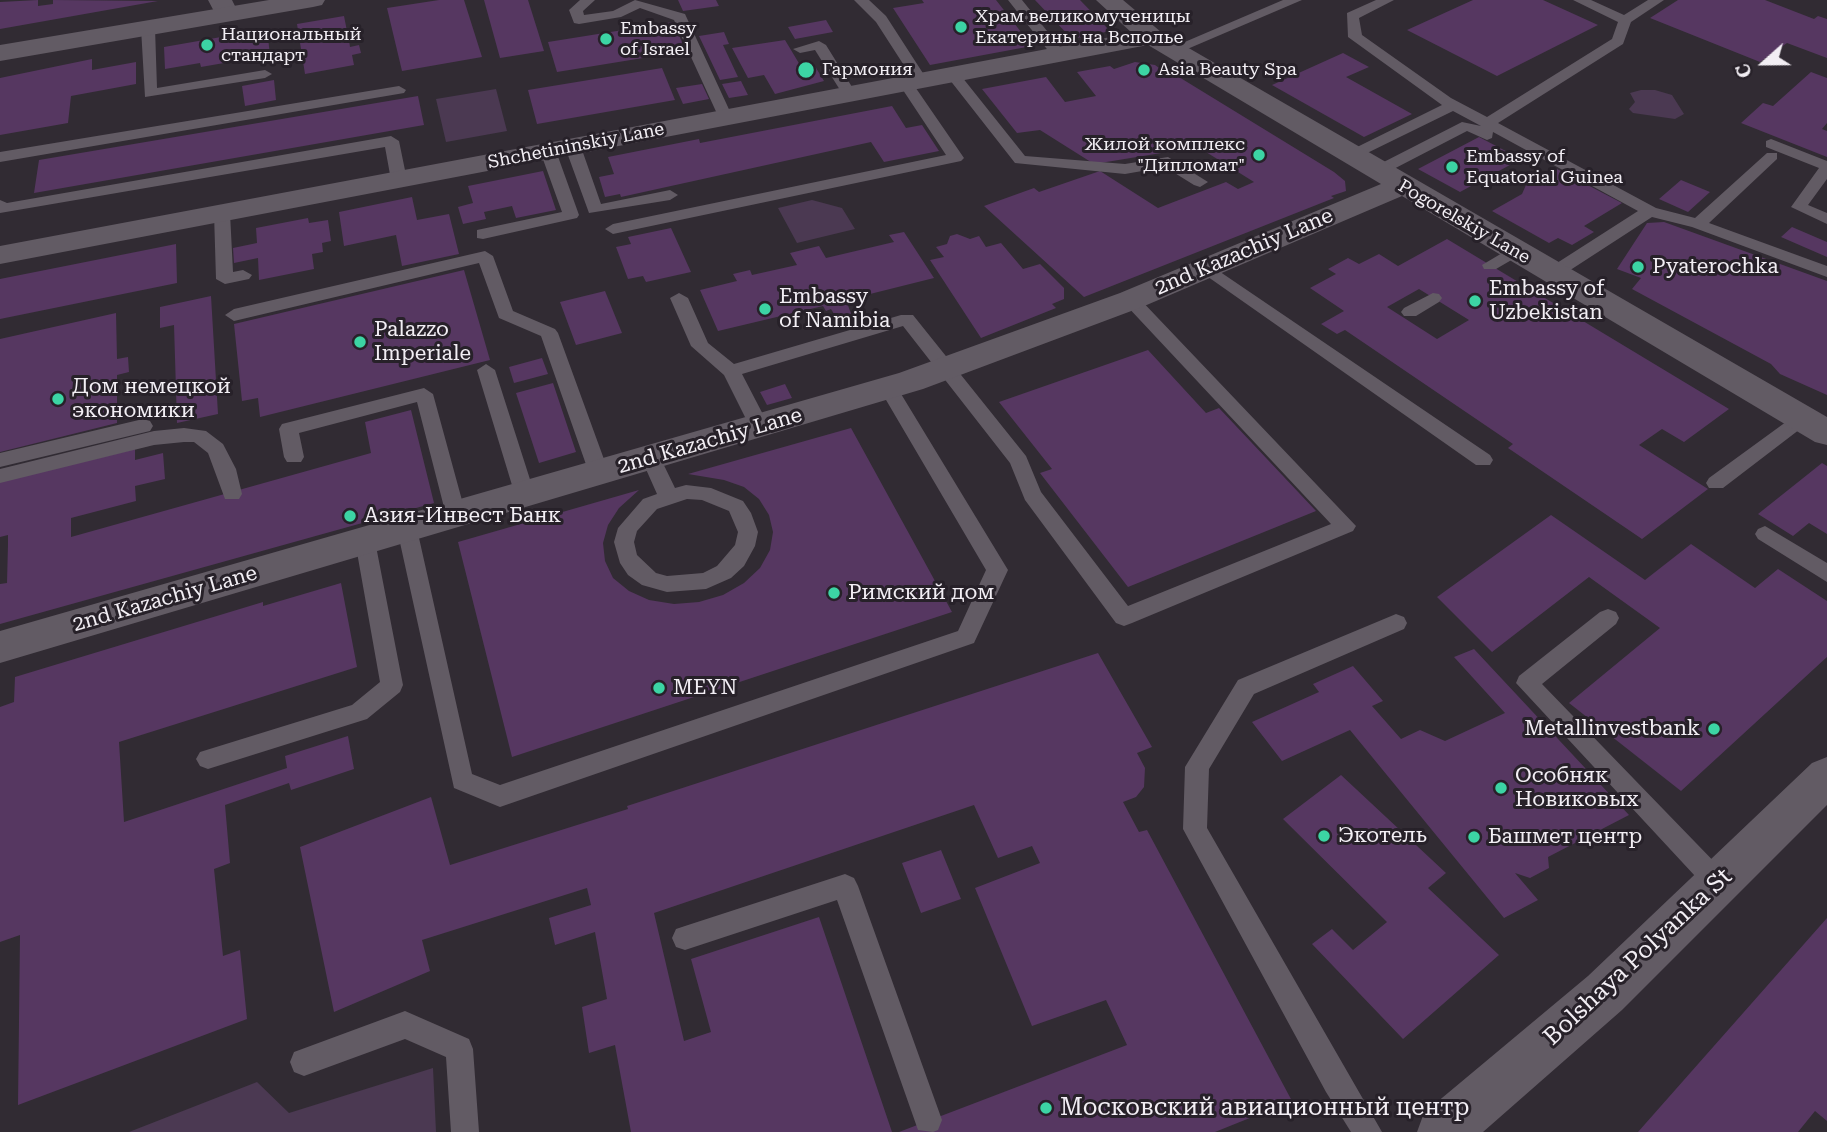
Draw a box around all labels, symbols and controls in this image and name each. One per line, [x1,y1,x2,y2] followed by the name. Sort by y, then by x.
[975,6,1191,48] place label: Храм великомученицы Екатерины на Всполье
[620,18,696,60] place label: Embassy of Israel
[953,19,969,35] marker: Храм великомученицы Екатерины на Всполье
[221,24,362,66] place label: Национальный стандарт
[1729,28,1799,98] north arrow
[598,31,614,47] marker: Embassy of Israel
[199,37,215,53] marker: Национальный стандарт
[822,59,913,81] place label: Гармония
[1158,59,1297,81] place label: Asia Beauty Spa
[796,60,816,80] marker: Гармония
[1731,60,1757,81] text: С
[1136,62,1152,78] marker: Asia Beauty Spa
[486,118,666,174] street label: Shchetininskiy Lane
[1084,134,1245,176] place label: Жилой комплекс "Дипломат"
[1466,146,1623,188] place label: Embassy of Equatorial Guinea
[1251,147,1267,163] marker: Жилой комплекс "Дипломат"
[1444,159,1460,175] marker: Embassy of Equatorial Guinea
[1394,175,1534,269] street label: Pogorelskiy Lane
[1151,203,1337,301] street label: 2nd Kazachiy Lane
[1652,254,1779,280] place label: Pyaterochka
[1630,259,1646,275] marker: Pyaterochka
[1489,276,1604,326] place label: Embassy of Uzbekistan
[779,284,890,334] place label: Embassy of Namibia
[1467,293,1483,309] marker: Embassy of Uzbekistan
[757,301,773,317] marker: Embassy of Namibia
[374,317,471,367] place label: Palazzo Imperiale
[352,334,368,350] marker: Palazzo Imperiale
[72,374,231,424] place label: Дом немецкой экономики
[50,391,66,407] marker: Дом немецкой экономики
[615,403,805,479] street label: 2nd Kazachiy Lane
[364,503,561,529] place label: Азия-Инвест Банк
[342,508,358,524] marker: Азия-Инвест Банк
[70,561,260,637] street label: 2nd Kazachiy Lane
[848,580,994,606] place label: Римский дом
[826,585,842,601] marker: Римский дом
[673,675,737,701] place label: MEYN
[651,680,667,696] marker: MEYN
[1524,716,1700,742] place label: Metallinvestbank
[1706,721,1722,737] marker: Metallinvestbank
[1515,763,1638,813] place label: Особняк Новиковых
[1493,780,1509,796] marker: Особняк Новиковых
[1338,823,1427,849] place label: Экотель
[1488,824,1642,850] place label: Башмет центр
[1316,828,1332,844] marker: Экотель
[1466,829,1482,845] marker: Башмет центр
[1538,862,1738,1052] street label: Bolshaya Polyanka St
[1060,1094,1469,1122] place label: Московский авиационный центр
[1038,1100,1054,1116] marker: Московский авиационный центр

